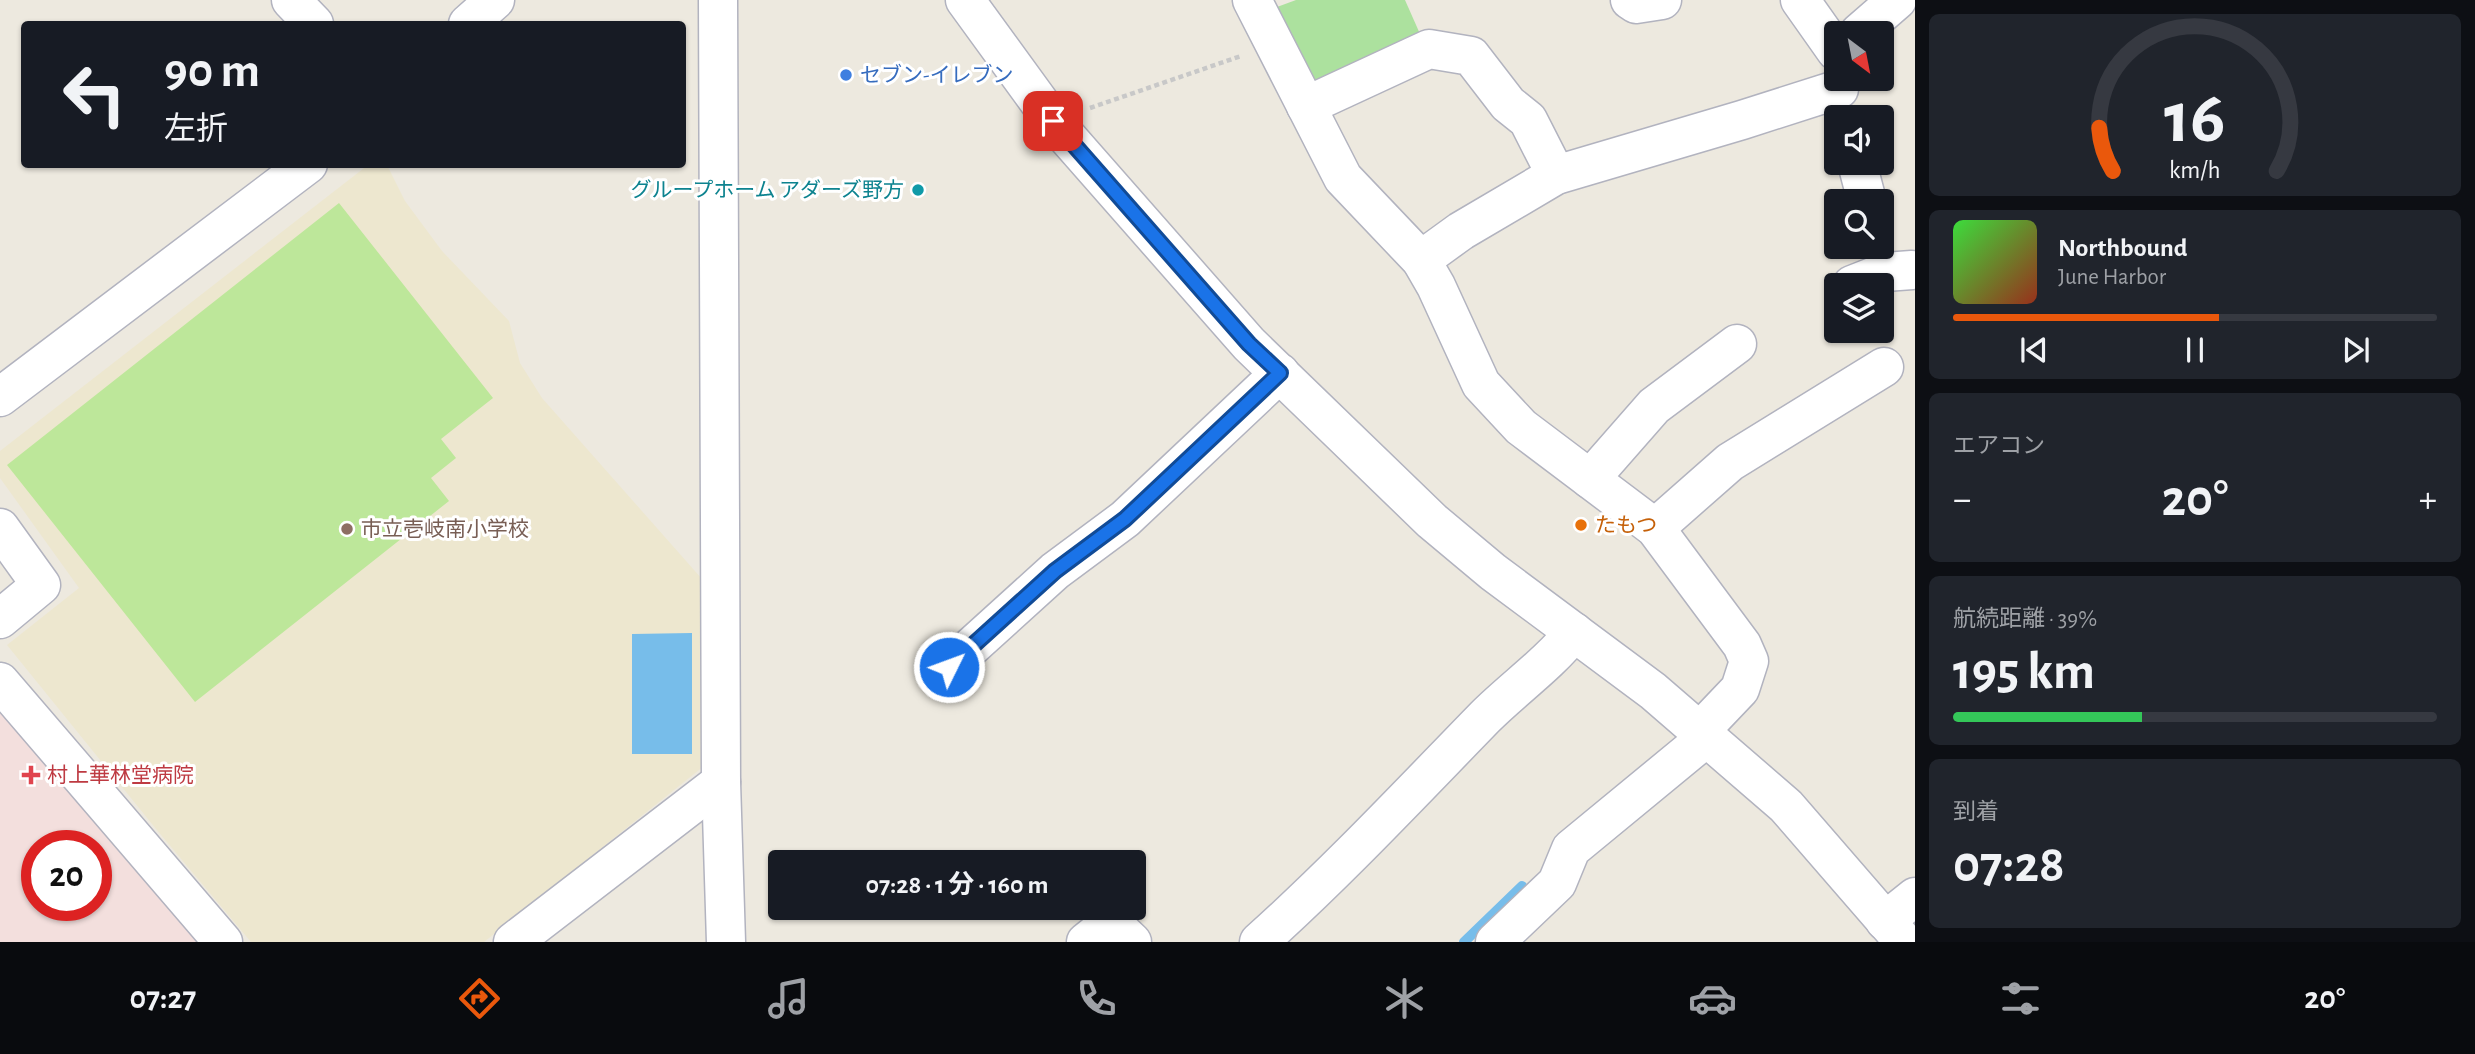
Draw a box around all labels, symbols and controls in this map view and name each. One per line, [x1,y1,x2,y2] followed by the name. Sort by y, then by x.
[1824,21,1894,91] north arrow
[1824,21,1894,343] map controls
[164,47,260,96] text: 90 m
[49,49,140,140] icon: left
[860,63,1013,86] place label: セブン-イレブン
[838,67,854,83] marker: セブン-イレブン
[2164,83,2226,156] text: 16
[1023,91,1083,151] pin
[1034,102,1072,140] icon: arrive
[1824,105,1894,175] button: sound
[164,113,228,145] text: 左折
[2169,158,2221,183] text: km/h
[630,178,904,201] place label: グループホーム アダーズ野方
[910,182,926,198] marker: グループホーム アダーズ野方
[1824,189,1894,259] button: search
[2058,235,2187,261] text: Northbound
[2058,266,2166,289] text: June Harbor
[1824,273,1894,343] button: layers
[2015,331,2053,369] icon: previous
[2176,331,2214,369] icon: pause
[2337,331,2375,369] icon: next
[1953,435,2045,458] text: エアコン
[2162,473,2228,525] text: 20°
[1953,481,1971,519] text: −
[2419,481,2437,519] text: +
[1595,515,1657,536] place label: たもつ
[1573,517,1589,533] marker: たもつ
[361,518,529,540] place label: 市立壱岐南小学校
[339,521,355,537] marker: 市立壱岐南小学校
[1953,608,2097,631] text: 航続距離 · 39%
[912,630,986,704] position arrow
[1953,646,2095,698] text: 195 km
[47,764,194,786] place label: 村上華林堂病院
[21,765,41,785] marker: 村上華林堂病院
[1953,801,1999,824] text: 到着
[21,830,112,921] speed limit sign: 20
[1953,839,2065,891] text: 07:28
[865,872,1049,898] text: 07:28 · 1 分 · 160 m
[455,974,504,1023] icon: directions
[764,974,813,1023] icon: music
[1072,974,1121,1023] icon: phone
[1380,974,1429,1023] icon: climate
[1688,974,1737,1023] icon: car
[1996,974,2045,1023] icon: filters
[130,982,196,1014] text: 07:27
[2304,982,2345,1014] text: 20°

